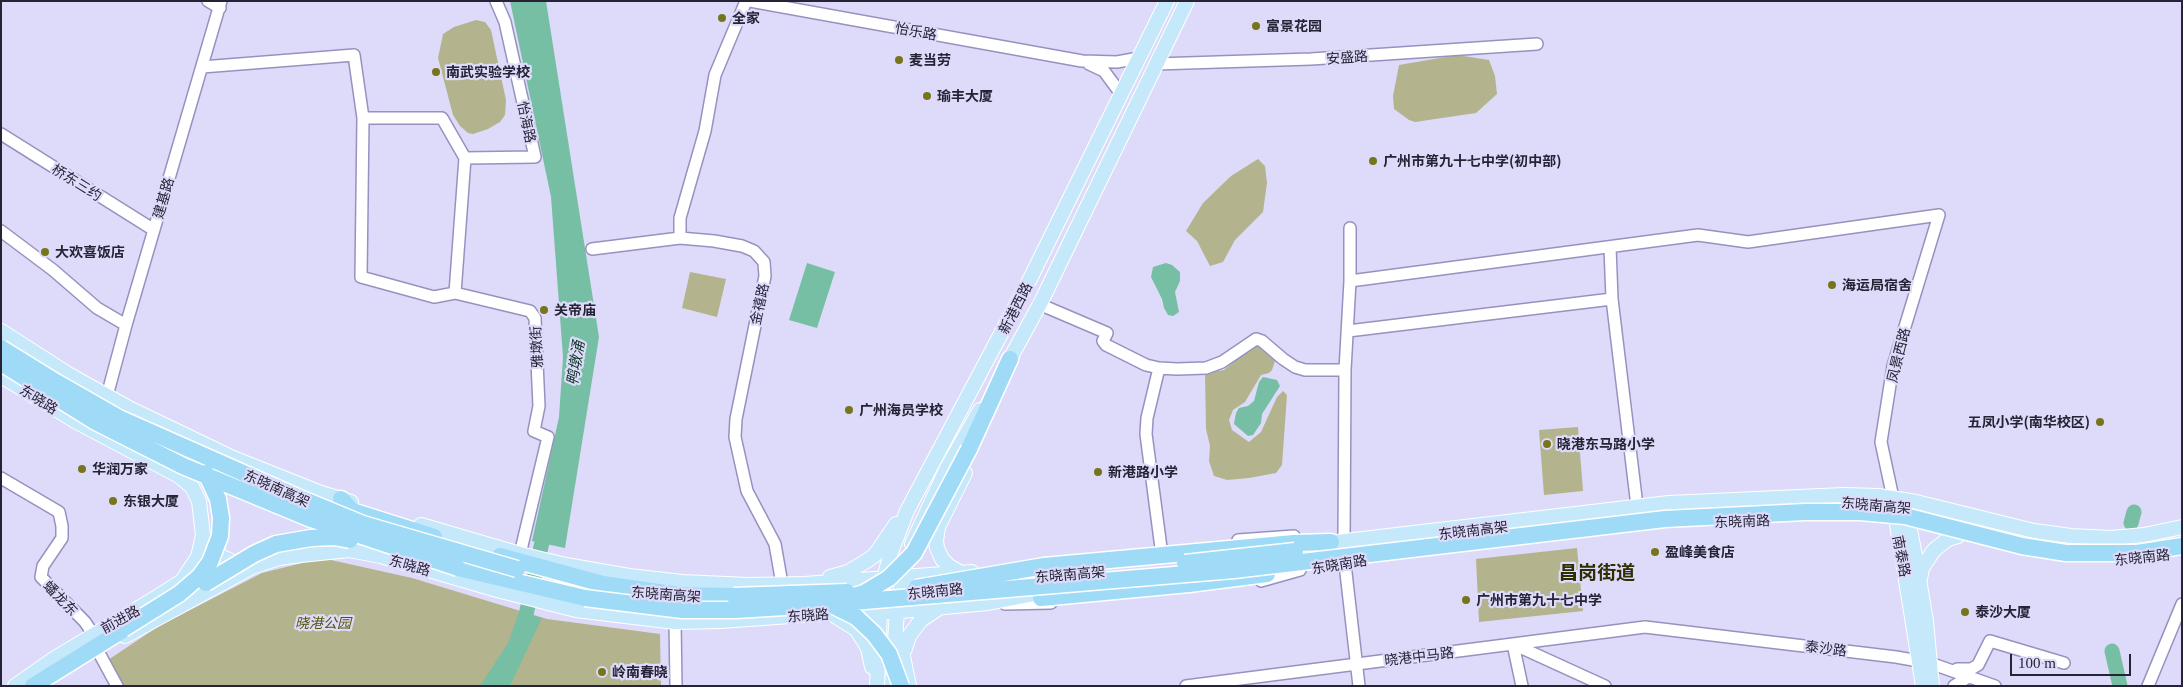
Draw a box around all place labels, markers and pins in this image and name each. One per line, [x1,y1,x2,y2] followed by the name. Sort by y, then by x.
[732,10,760,26] place label: 全家
[716,12,728,24] marker: 全家
[1266,18,1322,34] place label: 富景花园
[1250,20,1262,32] marker: 富景花园
[909,52,951,68] place label: 麦当劳
[893,54,905,66] marker: 麦当劳
[446,64,530,80] place label: 南武实验学校
[430,66,442,78] marker: 南武实验学校
[937,88,993,104] place label: 瑜丰大厦
[921,90,933,102] marker: 瑜丰大厦
[1383,153,1562,169] place label: 广州市第九十七中学(初中部)
[1367,155,1379,167] marker: 广州市第九十七中学(初中部)
[55,244,125,260] place label: 大欢喜饭店
[39,246,51,258] marker: 大欢喜饭店
[1842,277,1912,293] place label: 海运局宿舍
[1826,279,1838,291] marker: 海运局宿舍
[554,302,596,318] place label: 关帝庙
[538,304,550,316] marker: 关帝庙
[859,402,943,418] place label: 广州海员学校
[843,404,855,416] marker: 广州海员学校
[1967,414,2090,430] place label: 五凤小学(南华校区)
[2094,416,2106,428] marker: 五凤小学(南华校区)
[1557,436,1655,452] place label: 晓港东马路小学
[1541,438,1553,450] marker: 晓港东马路小学
[92,461,148,477] place label: 华润万家
[76,463,88,475] marker: 华润万家
[1108,464,1178,480] place label: 新港路小学
[1092,466,1104,478] marker: 新港路小学
[123,493,179,509] place label: 东银大厦
[107,495,119,507] marker: 东银大厦
[1665,544,1735,560] place label: 盈峰美食店
[1649,546,1661,558] marker: 盈峰美食店
[1476,592,1602,608] place label: 广州市第九十七中学
[1460,594,1472,606] marker: 广州市第九十七中学
[1975,604,2031,620] place label: 泰沙大厦
[1959,606,1971,618] marker: 泰沙大厦
[612,664,668,680] place label: 岭南春晓
[596,666,608,678] marker: 岭南春晓

